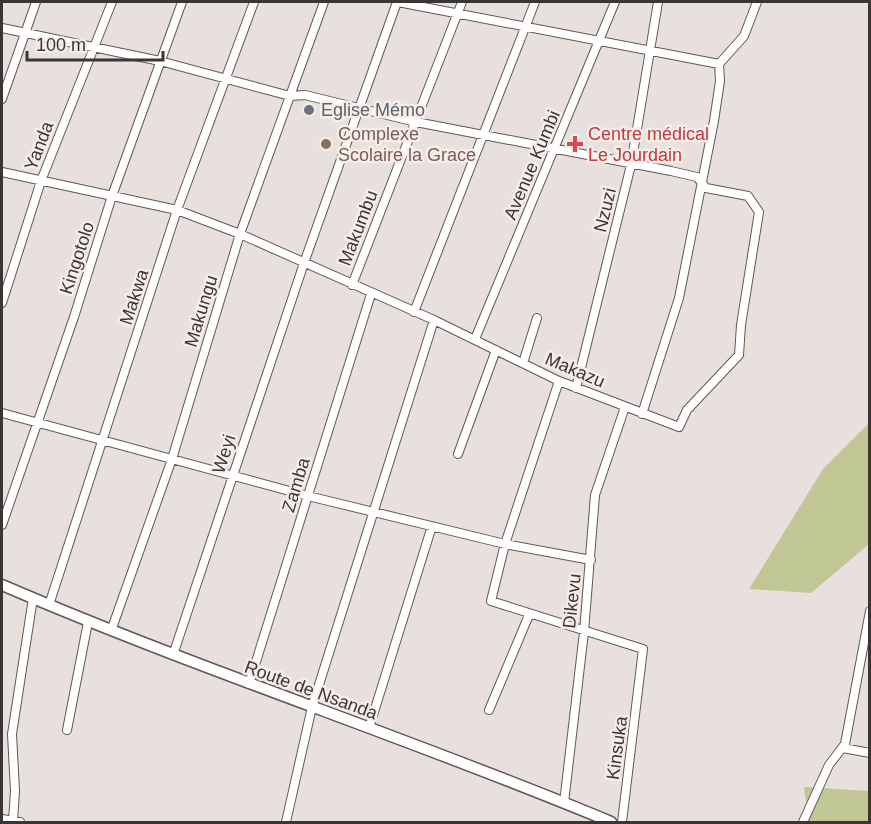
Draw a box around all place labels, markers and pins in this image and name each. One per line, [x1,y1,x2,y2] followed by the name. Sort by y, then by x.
[321,100,425,120] place label: Eglise Mémo
[302,103,316,117] marker: Eglise Mémo
[338,124,476,165] place label: Complexe Scolaire la Grace
[588,124,709,165] place label: Centre médical Le Jourdain
[566,135,584,153] marker: Centre médical Le Jourdain
[319,137,333,151] marker: Complexe Scolaire la Grace

